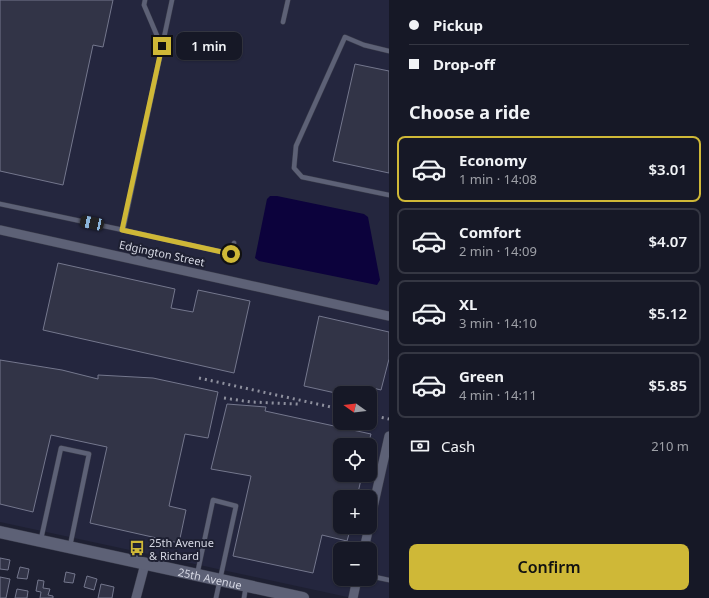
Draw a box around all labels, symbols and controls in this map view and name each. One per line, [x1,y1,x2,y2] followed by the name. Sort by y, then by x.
[433,15,483,35] text: Pickup
[176,32,242,60] callout: 1 min
[153,37,171,55] route end
[191,37,227,55] text: 1 min
[433,54,495,74] text: Drop-off
[409,100,530,124] text: Choose a ride
[459,150,527,170] text: Economy
[411,151,447,187] icon: car
[649,159,687,179] text: $3.01
[459,170,537,188] text: 1 min · 14:08
[79,215,105,231] car
[459,222,521,242] text: Comfort
[411,223,447,259] icon: car
[649,231,687,251] text: $4.07
[118,237,206,269] street label: Edgington Street
[459,242,537,260] text: 2 min · 14:09
[222,245,240,263] route start
[459,294,477,314] text: XL
[411,295,447,331] icon: car
[649,303,687,323] text: $5.12
[459,314,537,332] text: 3 min · 14:10
[459,366,504,386] text: Green
[411,367,447,403] icon: car
[649,375,687,395] text: $5.85
[333,386,377,430] north arrow
[333,386,377,586] map controls
[459,386,537,404] text: 4 min · 14:11
[409,435,431,457] icon: cash
[441,436,475,456] text: Cash
[651,437,689,455] text: 210 m
[333,438,377,482] button: locate
[333,490,377,534] button: +
[149,535,214,563] place label: 25th Avenue & Richard
[128,539,146,557] bus stop icon: 25th Avenue & Richard
[333,542,377,586] button: −
[409,544,689,590] button: Confirm
[177,564,243,592] street label: 25th Avenue

